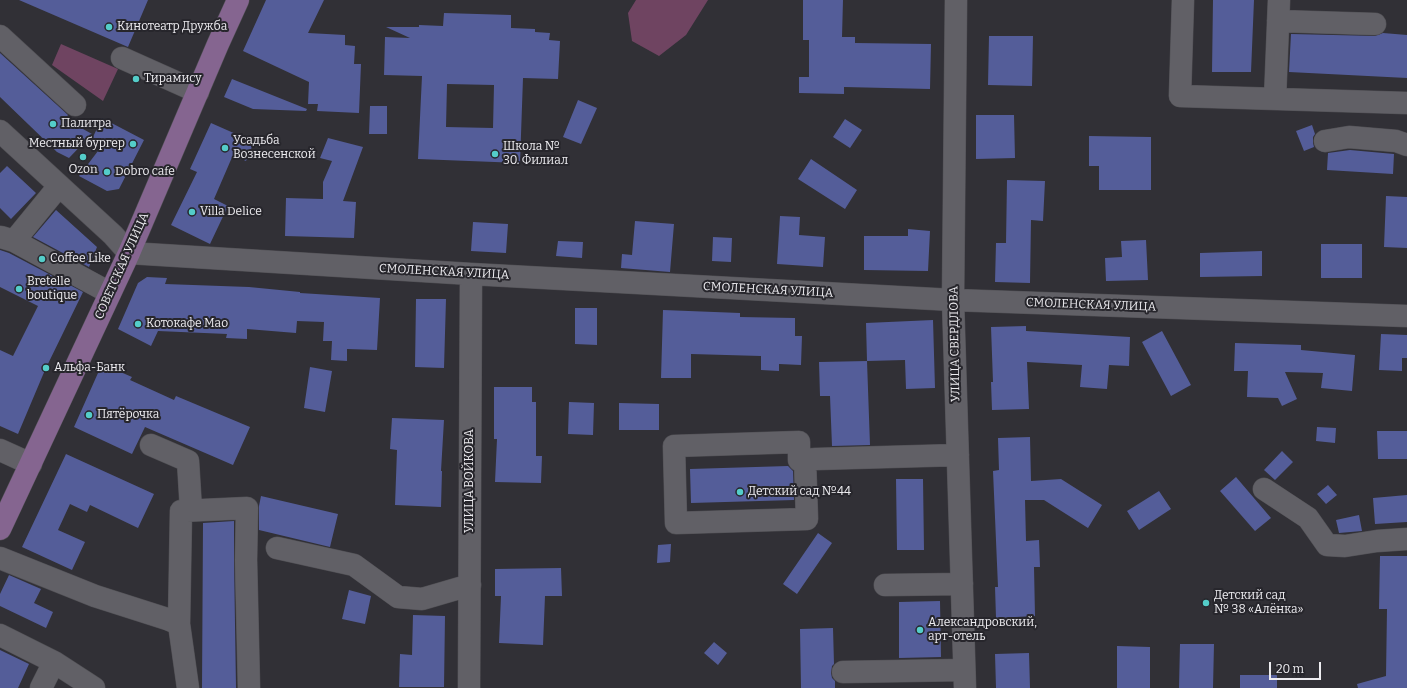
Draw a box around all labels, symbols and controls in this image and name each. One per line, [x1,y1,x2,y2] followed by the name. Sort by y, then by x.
[117,20,227,34] place label: Кинотеатр Дружба
[104,22,114,32] marker: Кинотеатр Дружба
[144,72,202,86] place label: Тирамису
[131,74,141,84] marker: Тирамису
[61,117,112,131] place label: Палитра
[48,119,58,129] marker: Палитра
[233,134,316,162] place label: Усадьба Вознесенской
[29,137,125,151] place label: Местный бургер
[128,139,138,149] marker: Местный бургер
[503,140,568,168] place label: Школа № 30. Филиал
[220,143,230,153] marker: Усадьба Вознесенской
[490,149,500,159] marker: Школа № 30. Филиал
[78,152,88,162] marker: Ozon
[68,163,98,177] place label: Ozon
[115,165,175,179] place label: Dobro cafe
[102,167,112,177] marker: Dobro cafe
[200,205,262,219] place label: Villa Delice
[187,207,197,217] marker: Villa Delice
[92,210,152,322] street label: СОВЕТСКАЯ УЛИЦА
[50,252,111,266] place label: Coffee Like
[37,254,47,264] marker: Coffee Like
[379,261,509,283] street label: СМОЛЕНСКАЯ УЛИЦА
[27,275,77,303] place label: Bretelle boutique
[703,279,833,301] street label: СМОЛЕНСКАЯ УЛИЦА
[14,284,24,294] marker: Bretelle boutique
[947,286,963,402] street label: УЛИЦА СВЕРДЛОВА
[1026,296,1156,314] street label: СМОЛЕНСКАЯ УЛИЦА
[146,317,228,331] place label: Котокафе Мао
[133,319,143,329] marker: Котокафе Мао
[54,361,125,375] place label: Альфа-Банк
[41,363,51,373] marker: Альфа-Банк
[97,408,159,422] place label: Пятёрочка
[84,410,94,420] marker: Пятёрочка
[463,429,477,533] street label: УЛИЦА ВОЙКОВА
[748,485,851,499] place label: Детский сад №44
[735,487,745,497] marker: Детский сад №44
[1214,589,1304,617] place label: Детский сад № 38 «Алёнка»
[1201,598,1211,608] marker: Детский сад № 38 «Алёнка»
[928,616,1037,644] place label: Александровский, арт-отель
[915,625,925,635] marker: Александровский, арт-отель
[1271,654,1323,680] scale bar
[1276,662,1304,676] text: 20 m

